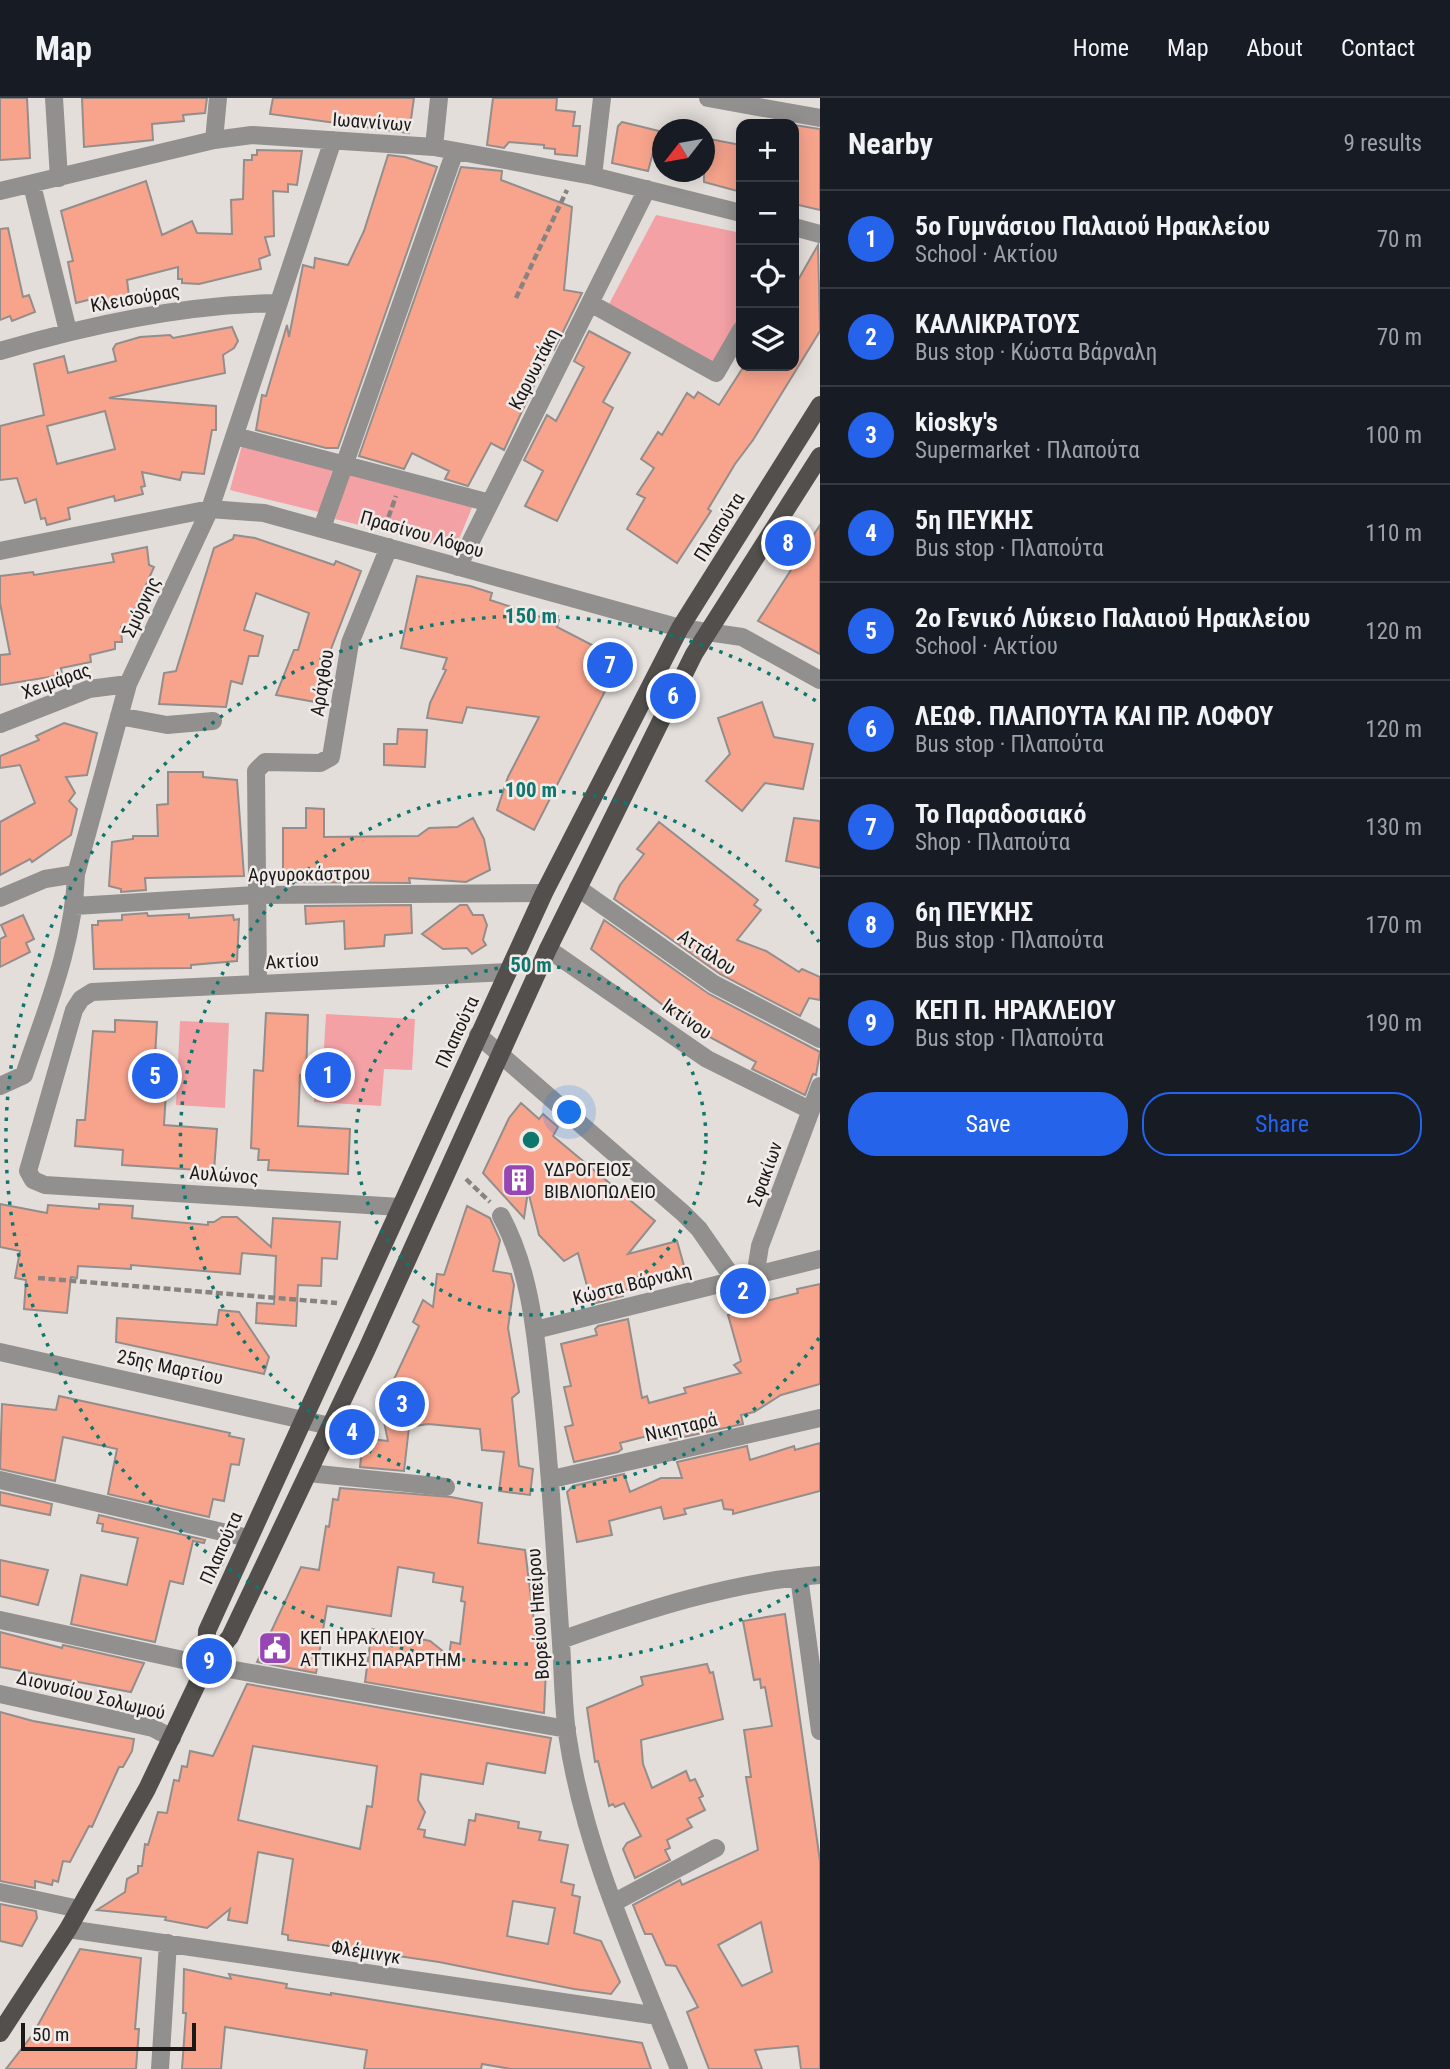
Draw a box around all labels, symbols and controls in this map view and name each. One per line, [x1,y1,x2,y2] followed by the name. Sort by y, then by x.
[35,29,92,68] text: Map
[1073,34,1129,62] text: Home
[1167,34,1209,62] text: Map
[1247,34,1303,62] text: About
[1341,34,1415,62] text: Contact
[332,108,412,136] street label: Ιωαννίνων
[652,119,715,182] north arrow
[736,119,799,371] map controls
[736,119,799,182] button: +
[848,126,933,161] text: Nearby
[1344,130,1422,157] text: 9 results
[736,182,799,245] button: −
[915,211,1270,241] text: 5ο Γυμνάσιου Παλαιού Ηρακλείου
[865,226,877,253] text: 1
[1377,226,1422,253] text: 70 m
[915,241,1058,268] text: School · Ακτίου
[736,245,799,308] button: locate
[89,279,181,317] street label: Κλεισούρας
[736,308,799,371] button: layers
[915,309,1080,339] text: ΚΑΛΛΙΚΡΑΤΟΥΣ
[504,324,564,414] street label: Καρυωτάκη
[865,324,877,351] text: 2
[1377,324,1422,351] text: 70 m
[915,339,1157,366] text: Bus stop · Κώστα Βάρναλη
[915,407,998,437] text: kiosky's
[865,422,877,449] text: 3
[1365,422,1422,449] text: 100 m
[915,437,1140,464] text: Supermarket · Πλαπούτα
[689,488,749,566] street label: Πλαπούτα
[357,505,487,563] street label: Πρασίνου Λόφου
[915,505,1033,535] text: 5η ΠΕΥΚΗΣ
[765,517,811,569] pin: 8
[865,520,877,547] text: 4
[1365,520,1422,547] text: 110 m
[915,535,1104,562] text: Bus stop · Πλαπούτα
[117,573,165,641] street label: Σμύρνης
[915,603,1310,633] text: 2ο Γενικό Λύκειο Παλαιού Ηρακλείου
[505,604,557,628] text: 150 m
[865,618,877,645] text: 5
[1365,618,1422,645] text: 120 m
[915,633,1058,660] text: School · Ακτίου
[587,639,633,691] pin: 7
[305,648,339,718] street label: Αράχθου
[18,658,94,704] street label: Χειμάρας
[650,670,696,722] pin: 6
[915,701,1273,731] text: ΛΕΩΦ. ΠΛΑΠΟΥΤΑ ΚΑΙ ΠΡ. ΛΟΦΟΥ
[865,716,877,743] text: 6
[1365,716,1422,743] text: 120 m
[915,731,1104,758] text: Bus stop · Πλαπούτα
[505,778,557,802] text: 100 m
[915,799,1086,829] text: Το Παραδοσιακό
[865,814,877,841] text: 7
[1365,814,1422,841] text: 130 m
[915,829,1070,856] text: Shop · Πλαπούτα
[248,861,370,887] street label: Αργυροκάστρου
[915,897,1033,927] text: 6η ΠΕΥΚΗΣ
[865,912,877,939] text: 8
[1365,912,1422,939] text: 170 m
[674,924,740,980] street label: Αττάλου
[915,927,1104,954] text: Bus stop · Πλαπούτα
[265,948,319,974] street label: Ακτίου
[510,953,552,977] text: 50 m
[430,992,484,1072] street label: Πλαπούτα
[658,994,716,1044] street label: Ικτίνου
[915,995,1116,1025] text: ΚΕΠ Π. ΗΡΑΚΛΕΙΟΥ
[865,1010,877,1037] text: 9
[1365,1010,1422,1037] text: 190 m
[915,1025,1104,1052] text: Bus stop · Πλαπούτα
[305,1049,351,1101] pin: 1
[132,1050,178,1102] pin: 5
[848,1092,1128,1156] button: Save
[1142,1092,1422,1156] button: Share
[552,1095,586,1129] your location
[519,1128,543,1152] centre of rings
[743,1138,787,1210] street label: Σφακίων
[544,1158,656,1203] place label: ΥΔΡΟΓΕΙΟΣ ΒΙΒΛΙΟΠΩΛΕΙΟ
[189,1161,259,1189] street label: Αυλώνος
[500,1161,538,1199] building icon: ΥΔΡΟΓΕΙΟΣ ΒΙΒΛΙΟΠΩΛΕΙΟ
[570,1258,694,1310] street label: Κώστα Βάρναλη
[720,1265,766,1317] pin: 2
[115,1345,225,1389] street label: 25ης Μαρτίου
[379,1378,425,1430] pin: 3
[329,1406,375,1458] pin: 4
[643,1407,720,1446] street label: Νικηταρά
[195,1508,247,1588] street label: Πλαπούτα
[522,1548,554,1680] street label: Βορείου Ηπείρου
[300,1626,461,1671] place label: ΚΕΠ ΗΡΑΚΛΕΙΟΥ ΑΤΤΙΚΗΣ ΠΑΡΑΡΤΗΜ
[256,1629,294,1667] public building icon: ΚΕΠ ΗΡΑΚΛΕΙΟΥ ΑΤΤΙΚΗΣ ΠΑΡΑΡΤΗΜ
[186,1635,232,1687] pin: 9
[14,1665,168,1725] street label: Διονυσίου Σολωμού
[329,1935,403,1969] street label: Φλέμινγκ
[21,2020,196,2052] scale bar
[32,2023,69,2046] text: 50 m

